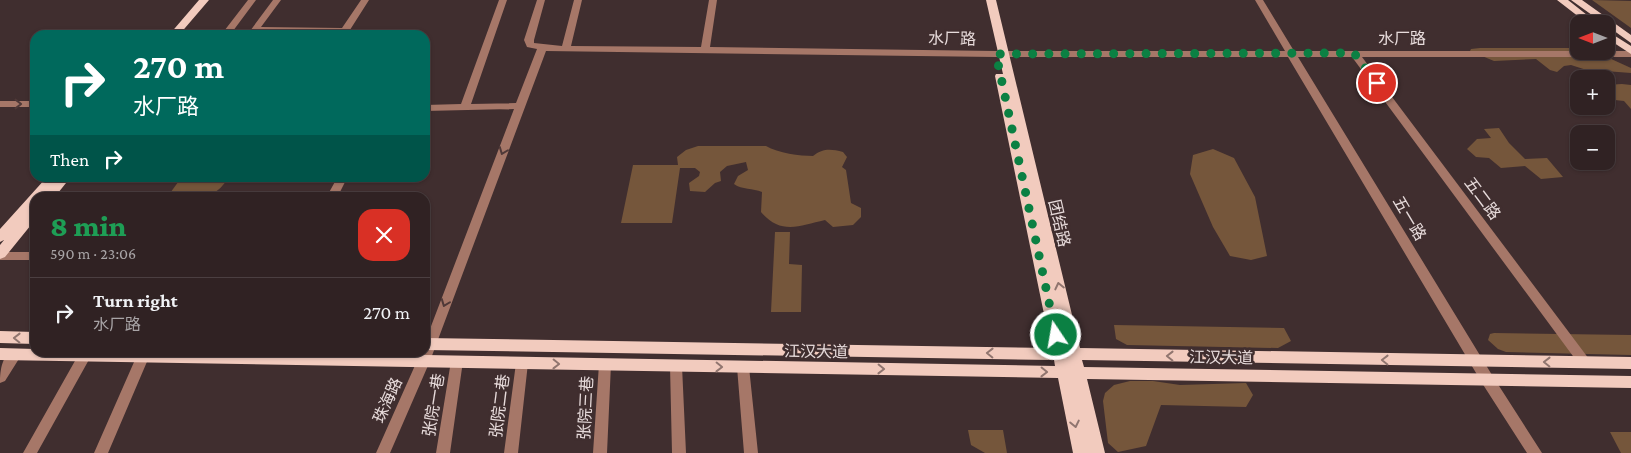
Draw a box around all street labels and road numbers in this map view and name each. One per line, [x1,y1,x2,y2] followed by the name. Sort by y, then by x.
[928,30,976,47] street label: 水厂路
[1378,30,1426,47] street label: 水厂路
[1461,174,1504,223] street label: 五二路
[1390,193,1429,243] street label: 五一路
[1046,198,1073,248] street label: 团结路
[784,342,848,361] street label: 江汉大道
[1189,348,1253,367] street label: 江汉大道
[420,372,447,438] street label: 张院一巷
[487,373,512,439] street label: 张院二巷
[370,375,405,426] street label: 珠海路
[575,376,596,440] street label: 张院三巷

